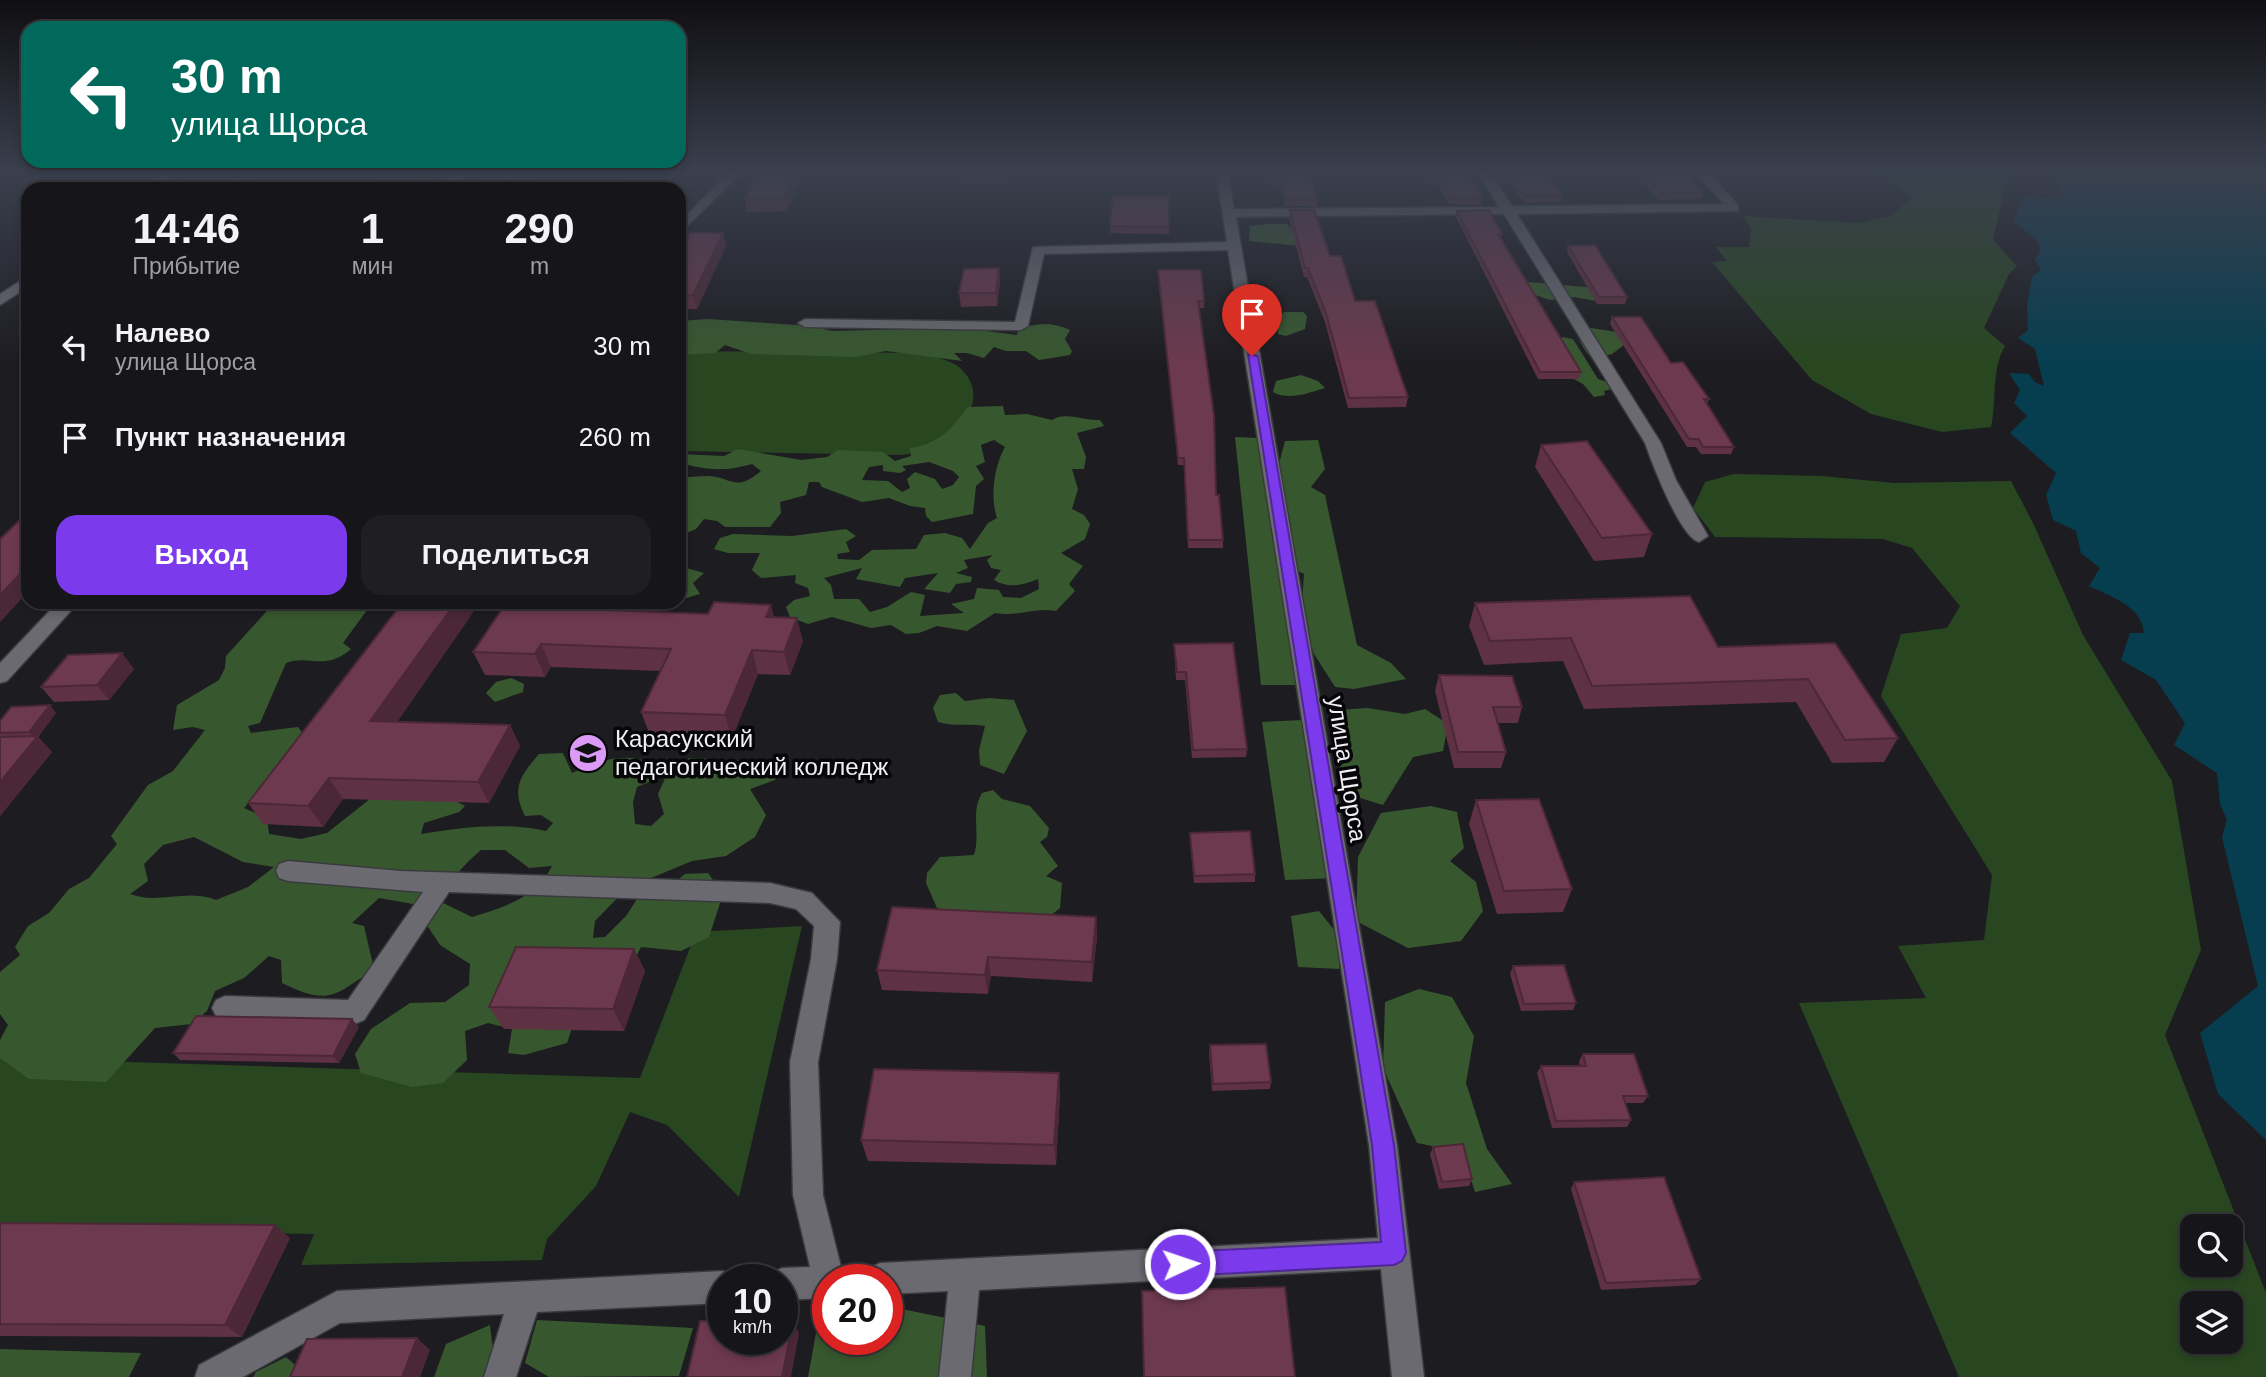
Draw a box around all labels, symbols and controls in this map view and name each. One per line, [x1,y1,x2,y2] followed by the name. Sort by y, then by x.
[56,49,147,140] icon: left
[171,49,283,103] text: 30 m
[171,106,367,142] text: улица Щорса
[133,205,240,252] text: 14:46
[361,205,384,252] text: 1
[505,205,575,252] text: 290
[132,253,240,279] text: Прибытие
[352,253,393,279] text: мин
[530,253,549,279] text: m
[1222,284,1282,356] pin
[1233,295,1271,333] icon: arrive
[115,318,210,348] text: Налево
[56,328,94,366] icon: left
[593,331,651,361] text: 30 m
[115,349,256,375] text: улица Щорса
[56,419,94,457] icon: arrive
[115,422,346,452] text: Пункт назначения
[579,422,651,452] text: 260 m
[56,515,347,595] button: Выход
[361,515,651,595] button: Поделиться
[1323,694,1372,844] street label: улица Щорса
[615,725,888,780] place label: Карасукский педагогический колледж
[567,732,609,774] school or university icon: Карасукский педагогический колледж
[2180,1214,2243,1354] map controls
[2180,1214,2243,1277] button: search
[1143,1227,1217,1301] position arrow
[812,1264,903,1355] speed limit sign: 20
[733,1281,772,1320] text: 10
[2180,1291,2243,1354] button: layers
[733,1317,772,1337] text: km/h

